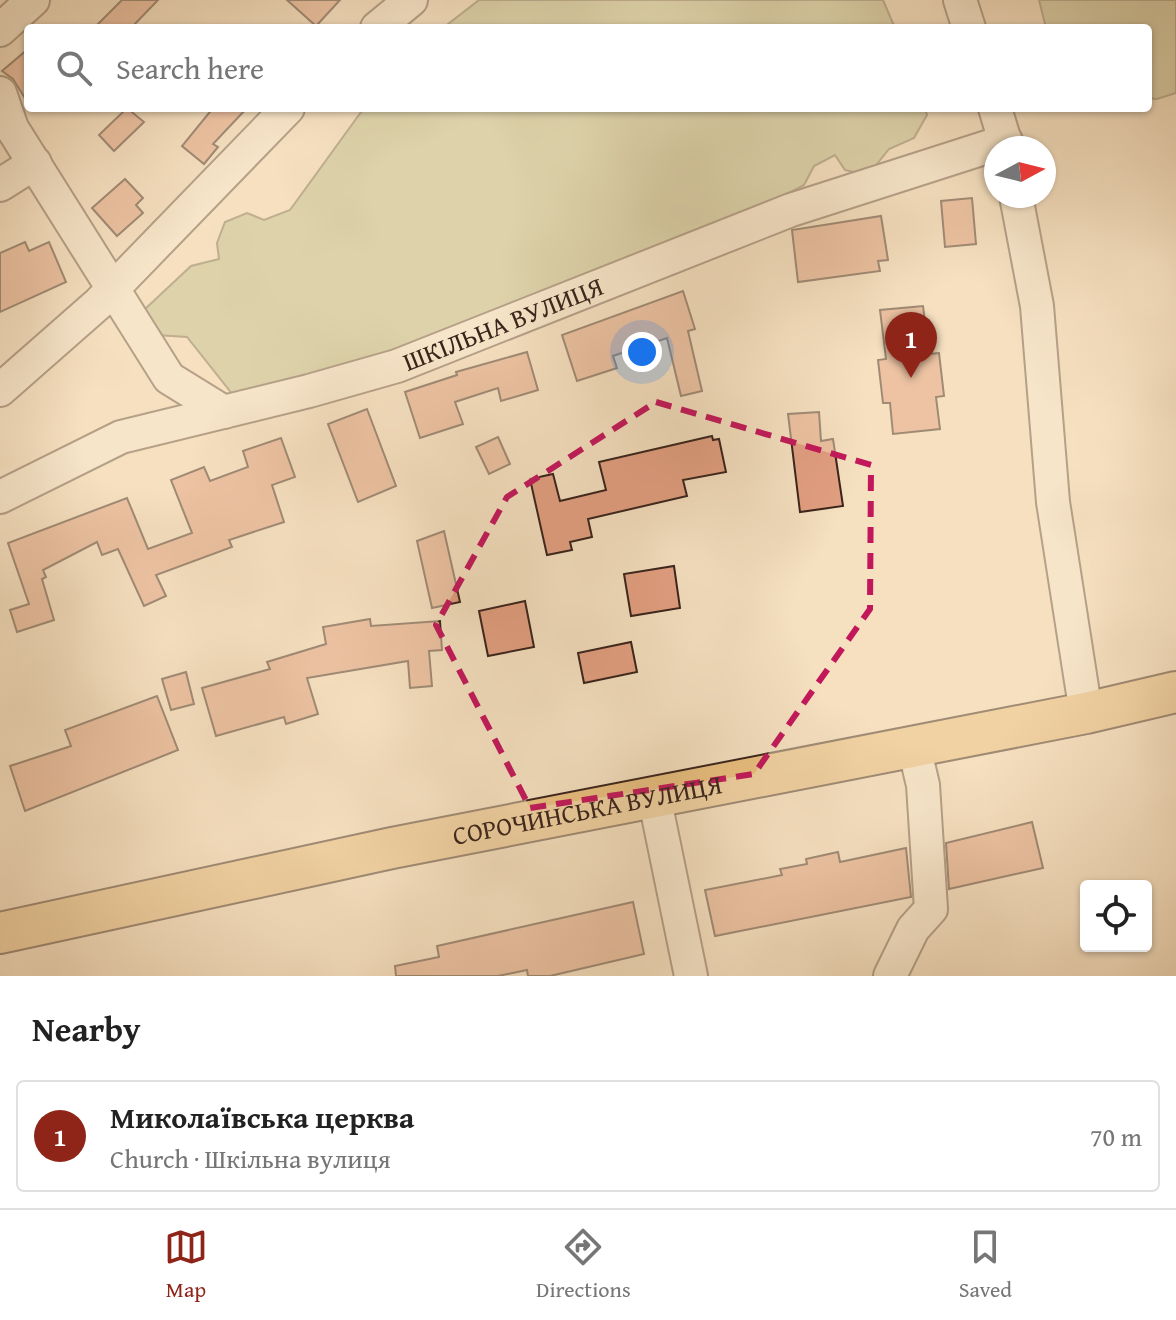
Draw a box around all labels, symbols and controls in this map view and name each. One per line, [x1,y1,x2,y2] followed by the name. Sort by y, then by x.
[24,24,1152,112] search box
[52,46,96,90] icon: search
[116,46,264,90] text: Search here
[984,136,1056,208] north arrow
[397,266,609,381] street label: ШКІЛЬНА ВУЛИЦЯ
[885,312,937,378] pin: 1
[622,332,662,372] your location
[449,764,725,855] street label: СОРОЧИНСЬКА ВУЛИЦЯ
[1080,880,1152,952] map controls
[1080,880,1152,952] button: locate
[32,1004,141,1053] text: Nearby
[110,1095,414,1139] text: Миколаївська церква
[53,1117,67,1156] text: 1
[1090,1117,1142,1156] text: 70 m
[110,1139,391,1178] text: Church · Шкільна вулиця
[164,1225,208,1305] tab: Map
[536,1225,631,1305] tab: Directions
[959,1225,1012,1305] tab: Saved

